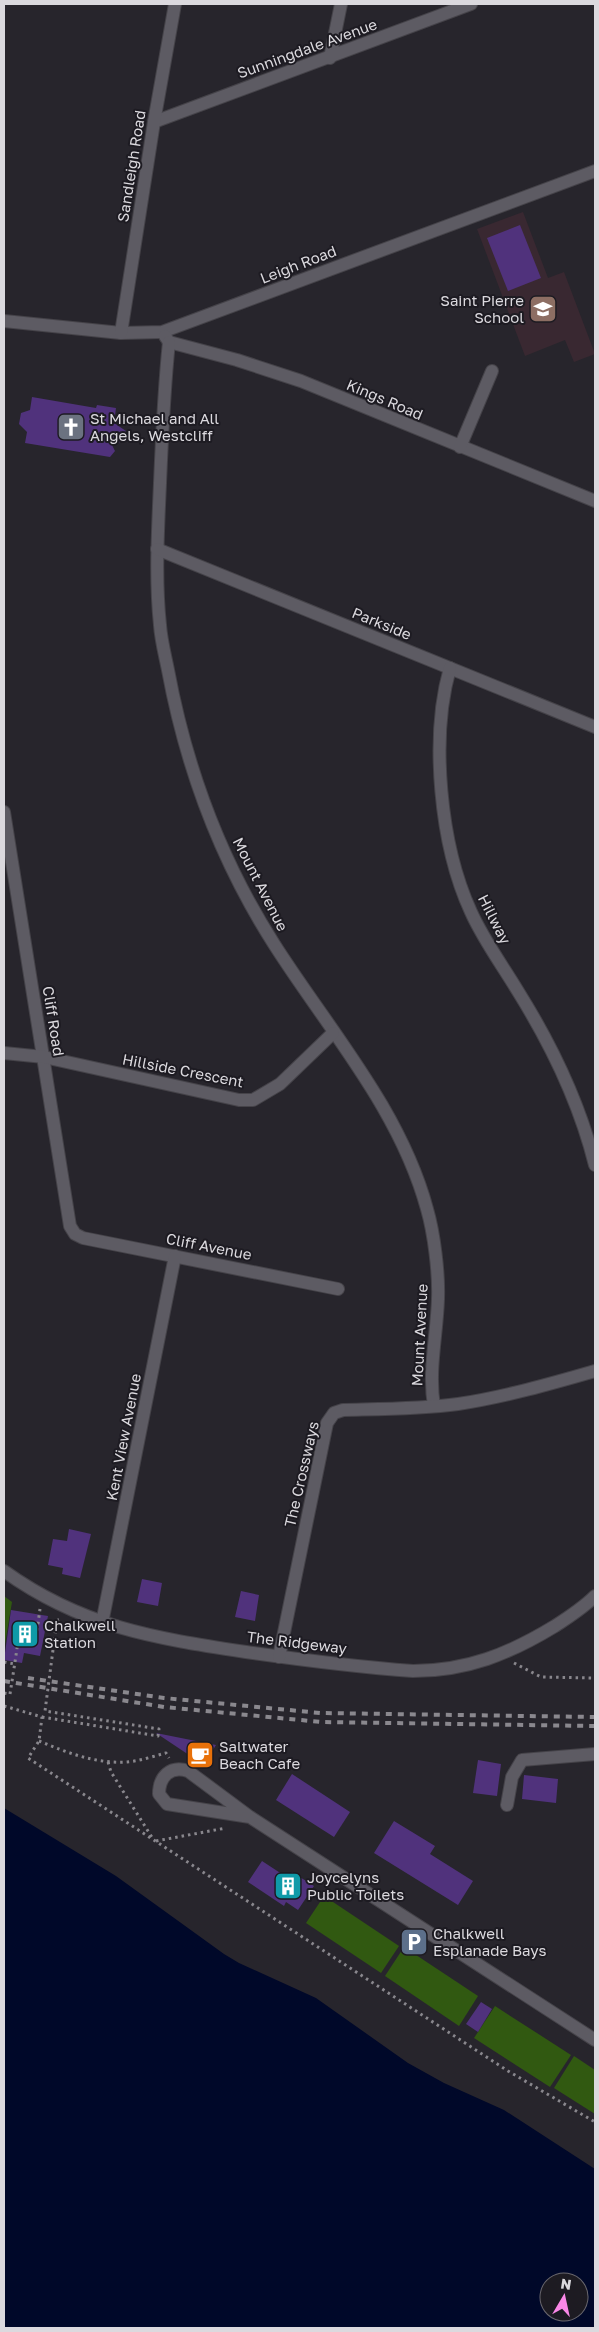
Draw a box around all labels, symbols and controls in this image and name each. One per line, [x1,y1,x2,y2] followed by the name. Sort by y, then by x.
[235,14,380,82] street label: Sunningdale Avenue
[113,109,149,223] street label: Sandleigh Road
[257,241,339,287] street label: Leigh Road
[440,291,524,326] place label: Saint Pierre School
[528,294,558,324] school or university icon: Saint Pierre School
[344,375,426,423] street label: Kings Road
[90,409,219,444] place label: St Michael and All Angels, Westcliff
[56,412,86,442] church icon: St Michael and All Angels, Westcliff
[350,603,415,643] street label: Parkside
[230,834,292,934] street label: Mount Avenue
[475,891,515,947] street label: Hillway
[40,985,68,1057] street label: Cliff Road
[121,1049,245,1091] street label: Hillside Crescent
[165,1229,254,1263] street label: Cliff Avenue
[407,1283,431,1387] street label: Mount Avenue
[102,1372,144,1502] street label: Kent View Avenue
[280,1419,322,1529] street label: The Crossways
[44,1616,116,1651] place label: Chalkwell Station
[10,1619,40,1649] building icon: Chalkwell Station
[246,1627,349,1657] street label: The Ridgeway
[219,1737,300,1772] place label: Saltwater Beach Cafe
[185,1740,215,1770] cafe icon: Saltwater Beach Cafe
[307,1868,404,1903] place label: Joycelyns Public Toilets
[273,1871,303,1901] building icon: Joycelyns Public Toilets
[433,1924,547,1959] place label: Chalkwell Esplanade Bays
[399,1927,429,1957] parking icon: Chalkwell Esplanade Bays
[539,2272,589,2322] north arrow
[560,2274,573,2293] text: N

